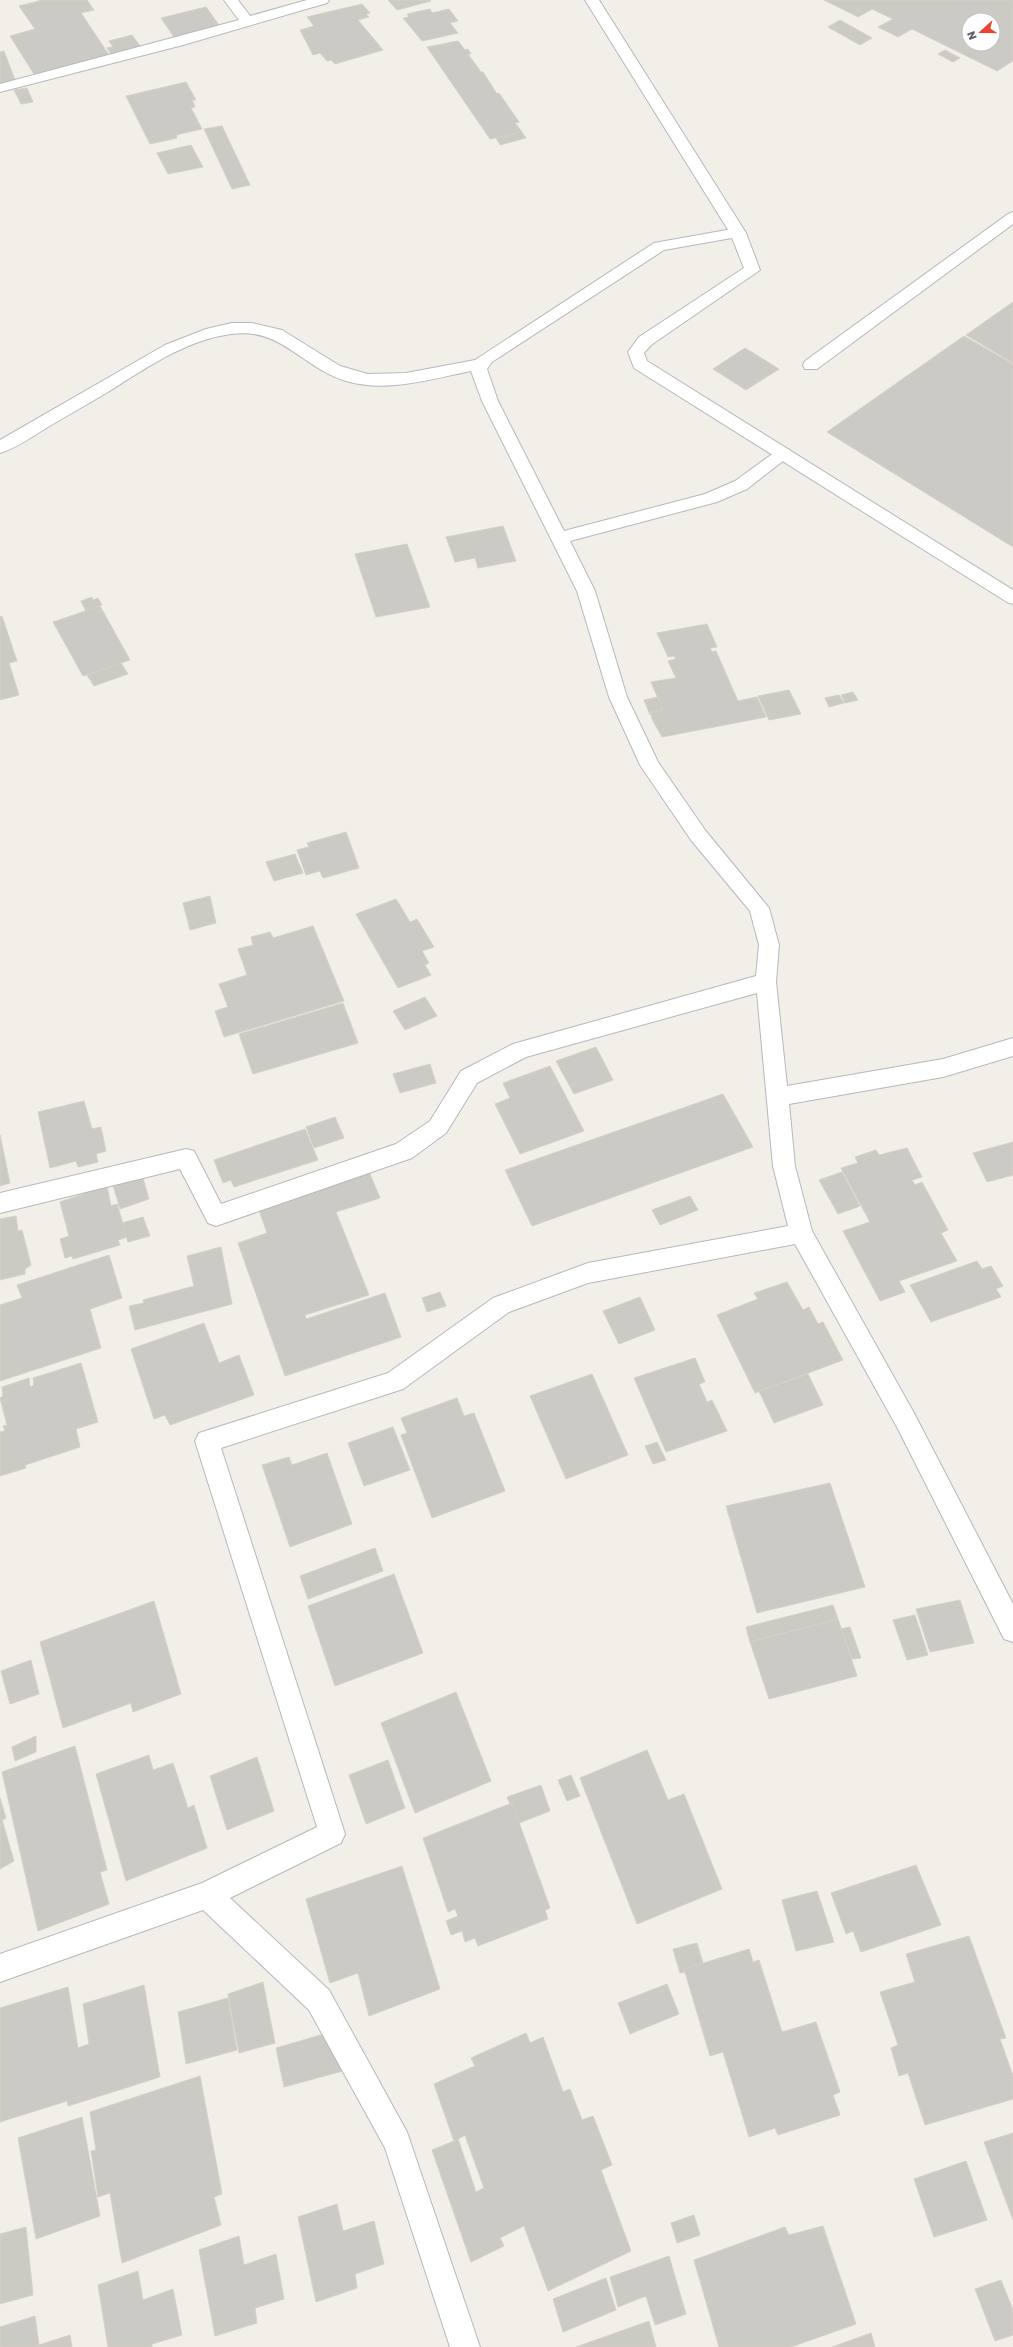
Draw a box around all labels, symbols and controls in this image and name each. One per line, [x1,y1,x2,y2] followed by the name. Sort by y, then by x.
[961,12,1001,52] north arrow
[964,30,979,42] text: N

